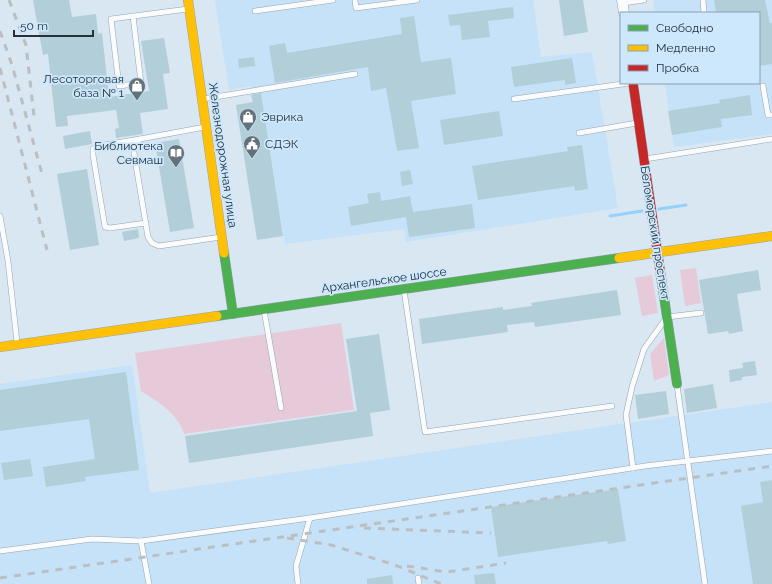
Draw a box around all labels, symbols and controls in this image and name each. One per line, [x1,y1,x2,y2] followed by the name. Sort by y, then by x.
[14,12,93,38] scale bar
[620,12,760,84] legend
[20,19,48,33] text: 50 m
[656,21,713,35] text: Свободно
[656,41,715,55] text: Медленно
[656,61,699,75] text: Пробка
[43,72,124,100] place label: Лесоторговая база № 1
[127,76,147,101] shop icon: Лесоторговая база № 1
[206,81,240,229] street label: Железнодорожная улица
[238,107,258,132] shop icon: Эврика
[261,110,303,124] place label: Эврика
[242,134,262,159] public building icon: СДЭК
[265,137,299,151] place label: СДЭК
[94,139,163,167] place label: Библиотека Севмаш
[166,143,186,168] library icon: Библиотека Севмаш
[637,165,673,301] street label: Беломорский проспект
[321,264,447,296] street label: Архангельское шоссе

